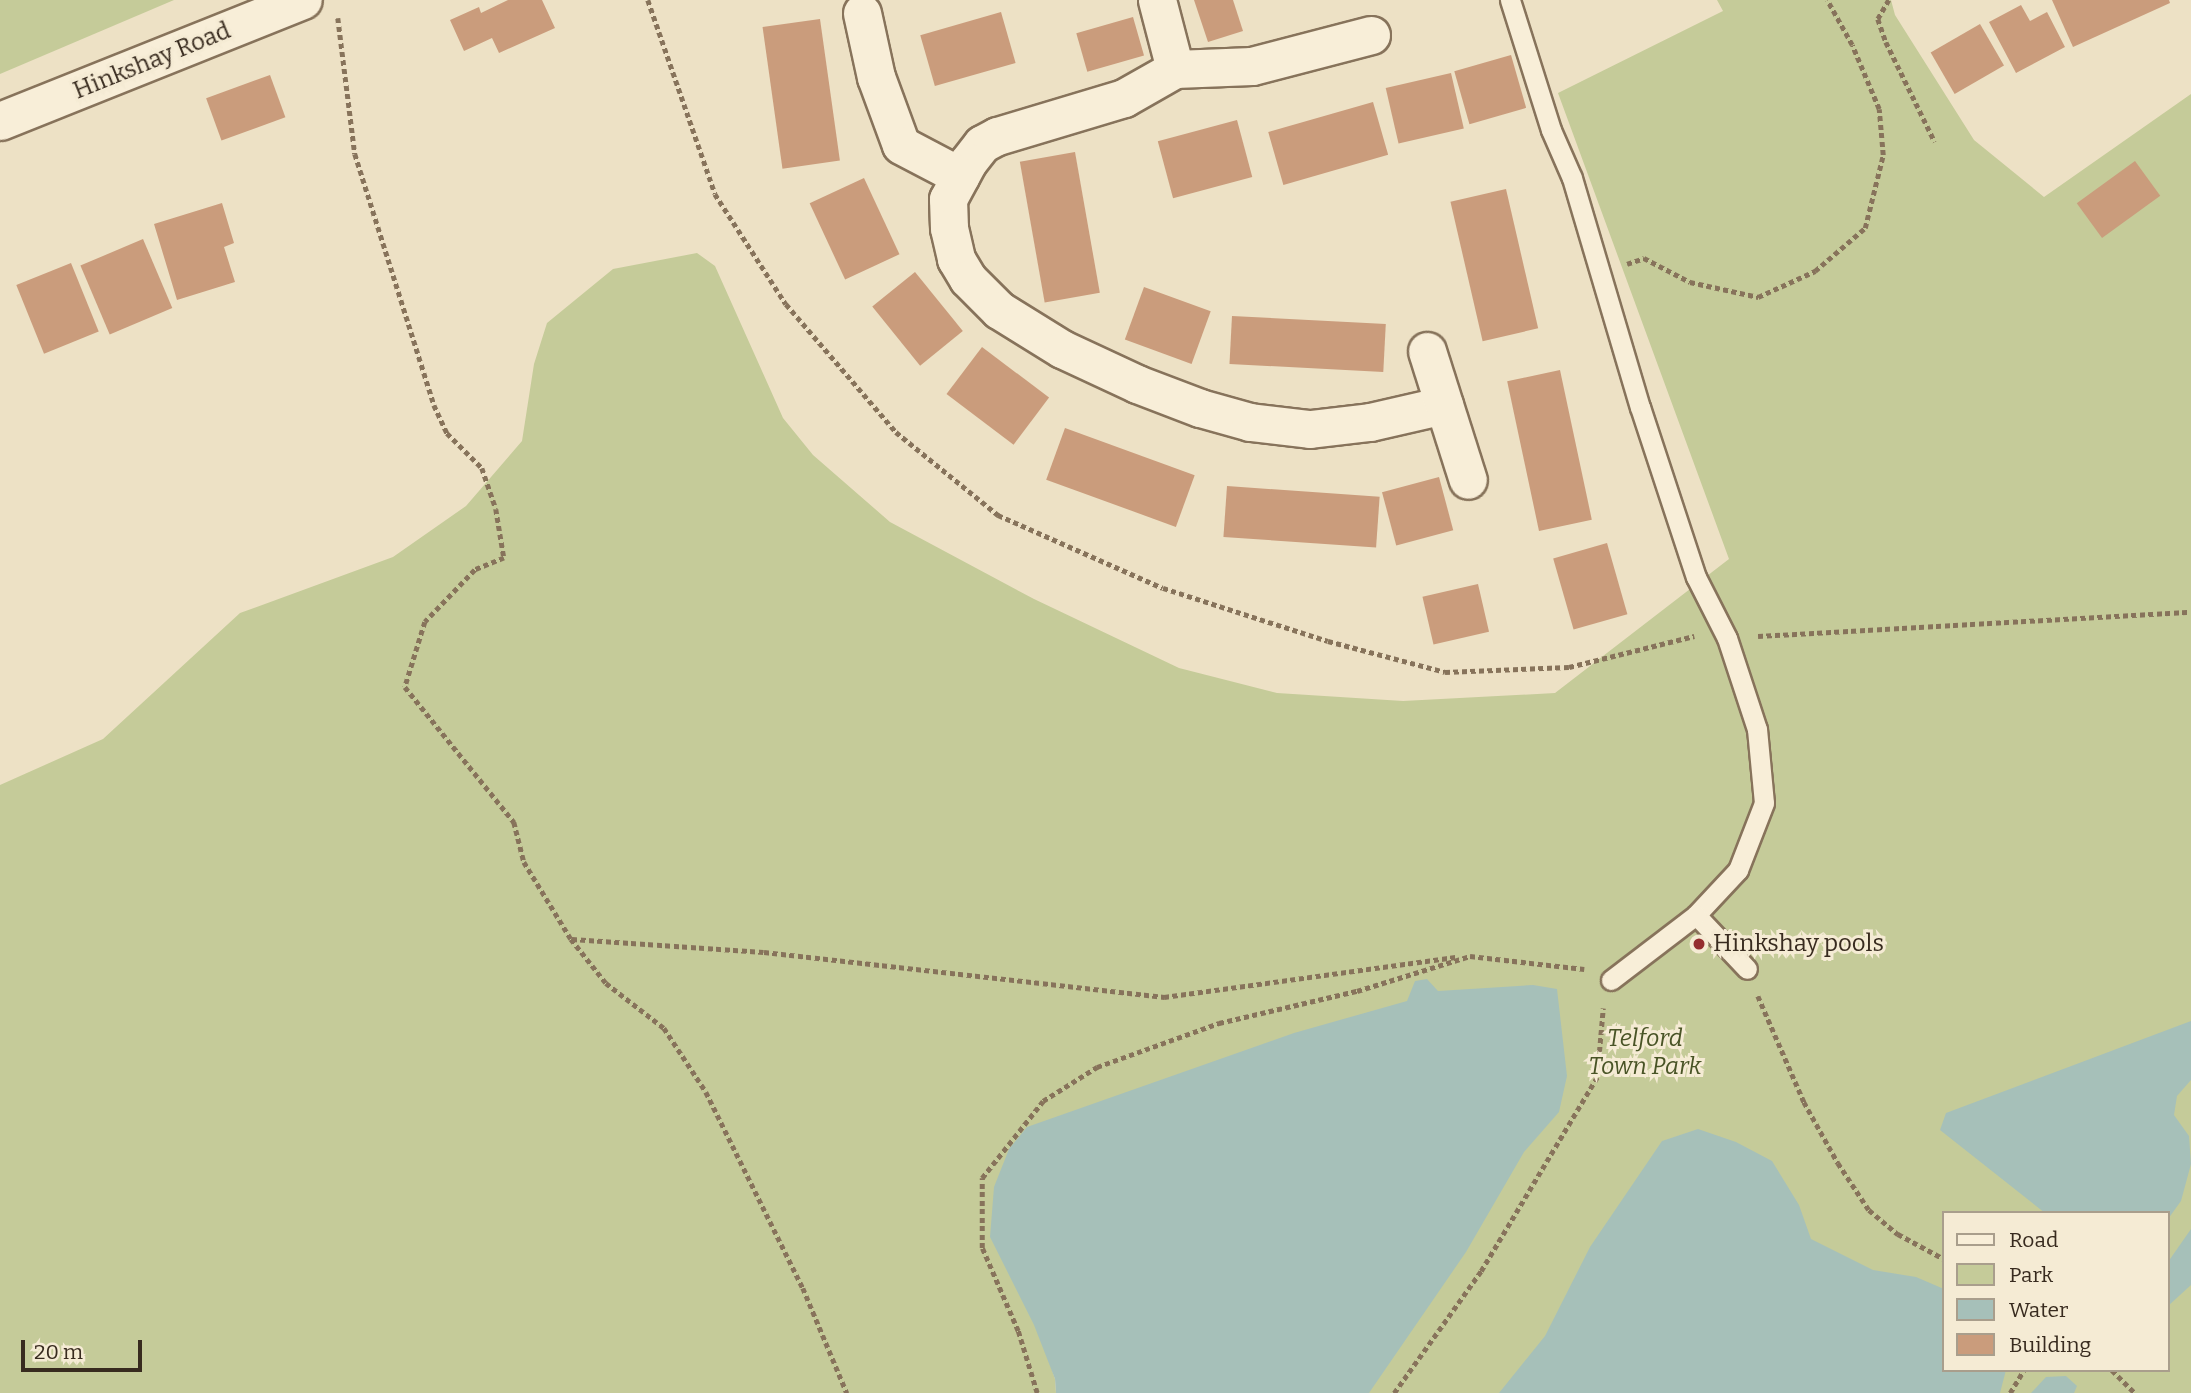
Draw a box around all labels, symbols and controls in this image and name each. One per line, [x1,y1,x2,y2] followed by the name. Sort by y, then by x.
[69,16,235,106] street label: Hinkshay Road
[1713,930,1884,958] place label: Hinkshay pools
[1691,936,1707,952] marker: Hinkshay pools
[1589,1025,1701,1081] park label: Telford Town Park
[1942,1211,2170,1372] legend
[2009,1227,2058,1253] text: Road
[2009,1262,2053,1288] text: Park
[2009,1297,2068,1323] text: Water
[24,1326,145,1370] scale bar
[2009,1332,2091,1358] text: Building
[34,1339,83,1365] text: 20 m

